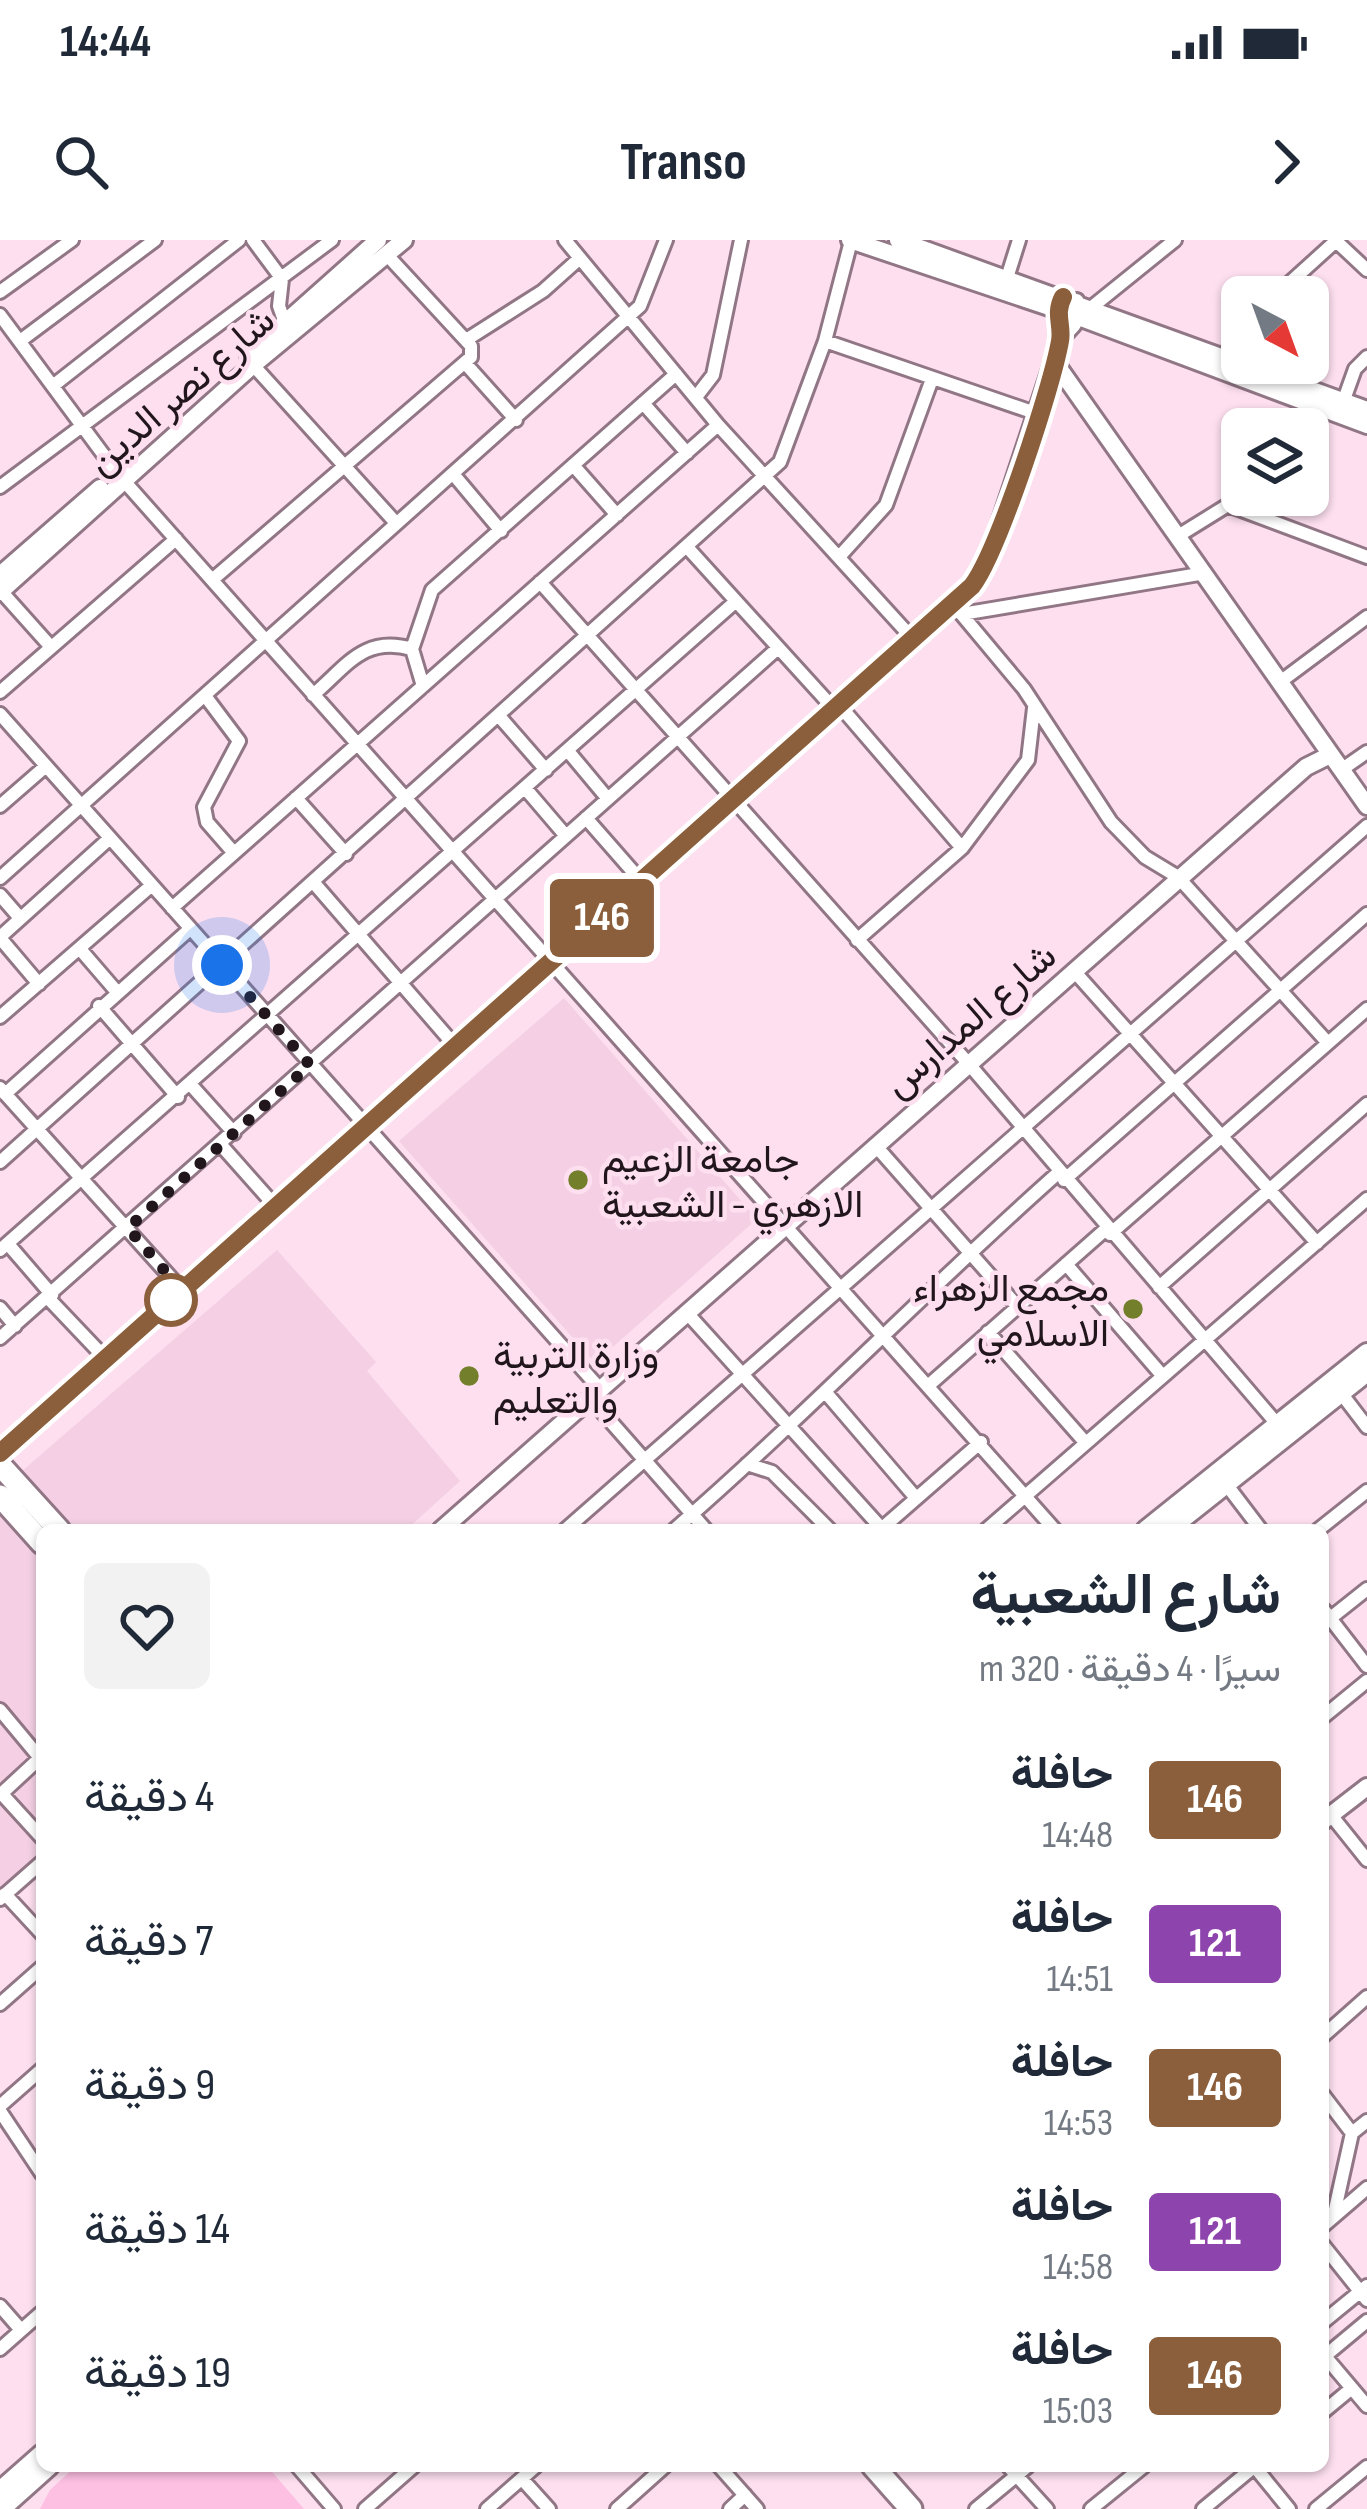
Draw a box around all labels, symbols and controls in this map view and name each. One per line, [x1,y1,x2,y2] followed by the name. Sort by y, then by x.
[60,15,151,70] text: 14:44
[48,129,114,195] icon: search
[1253,129,1319,195] icon: forward
[620,130,747,195] text: Transo
[1221,276,1329,384] north arrow
[1221,276,1329,516] map controls
[78,298,286,487] street label: شارع نصر الدين
[1221,408,1329,516] button: layers
[533,879,671,957] line badge: 146
[574,892,630,943] text: 146
[875,933,1067,1109] street label: شارع المدارس
[192,935,252,995] your location
[602,1137,863,1235] place label: جامعة الزعيم الازهري - الشعبية
[565,1167,591,1193] marker: جامعة الزعيم الازهري - الشعبية
[913,1266,1109,1364] place label: مجمع الزهراء الاسلامي
[146,1275,196,1325] unlabelled marker
[1120,1296,1146,1322] marker: مجمع الزهراء الاسلامي
[493,1333,659,1425] place label: وزارة التربية والتعليم
[456,1363,482,1389] marker: وزارة التربية والتعليم
[970,1562,1281,1630] text: شارع الشعبية
[84,1563,210,1689] button: heart
[979,1646,1281,1693] text: سيرًا · 4 دقيقة · 320 m
[1011,1747,1113,1802] text: حافلة
[84,1770,214,1825] text: 4 دقيقة
[1187,1774,1243,1825] text: 146
[1042,1812,1113,1859] text: 14:48
[1011,1891,1113,1946] text: حافلة
[84,1914,213,1969] text: 7 دقيقة
[1189,1918,1241,1969] text: 121
[1046,1956,1113,2003] text: 14:51
[1011,2035,1113,2090] text: حافلة
[84,2058,215,2113] text: 9 دقيقة
[1187,2062,1243,2113] text: 146
[1044,2100,1113,2147] text: 14:53
[1011,2179,1113,2234] text: حافلة
[84,2202,230,2257] text: 14 دقيقة
[1189,2206,1241,2257] text: 121
[1043,2244,1113,2291] text: 14:58
[1011,2323,1113,2378] text: حافلة
[84,2346,231,2401] text: 19 دقيقة
[1187,2350,1243,2401] text: 146
[1043,2388,1113,2435] text: 15:03

